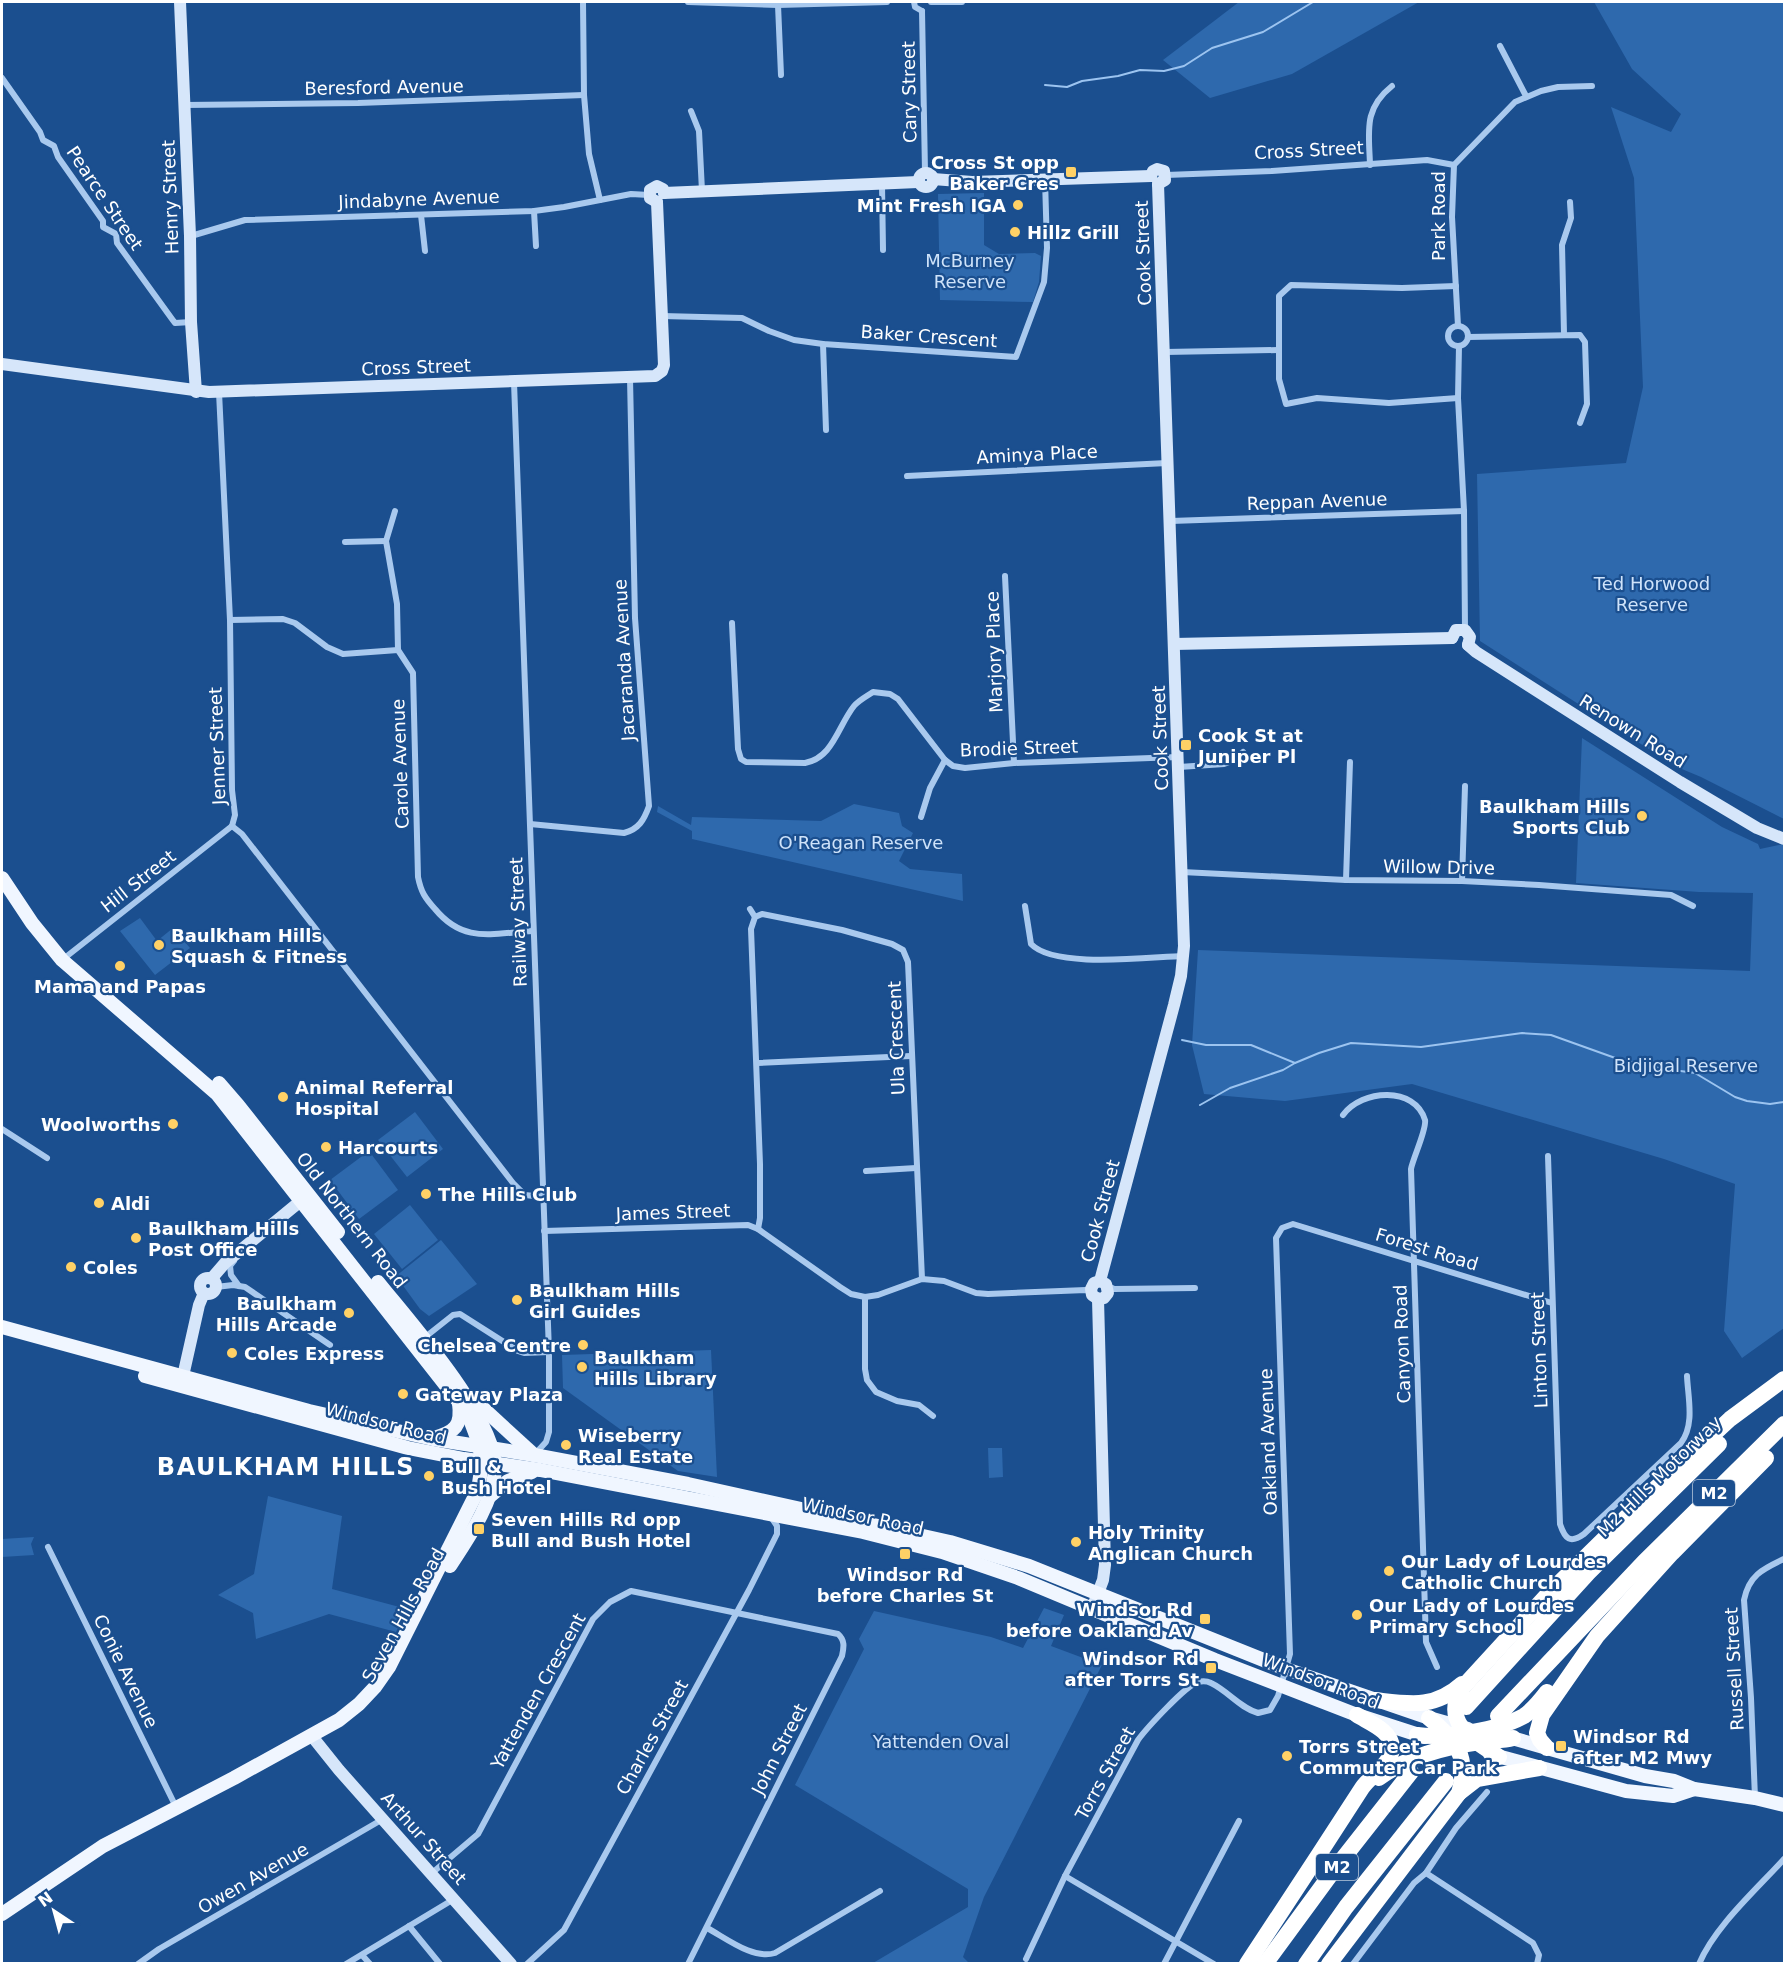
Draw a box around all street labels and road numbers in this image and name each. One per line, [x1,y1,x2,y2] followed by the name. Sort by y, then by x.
[898,41,920,143] street label: Cary Street
[304,75,464,99] street label: Beresford Avenue
[1254,137,1364,163] street label: Cross Street
[158,139,182,255] street label: Henry Street
[63,142,147,254] street label: Pearce Street
[1428,171,1449,261] street label: Park Road
[337,186,500,212] street label: Jindabyne Avenue
[1131,200,1155,306] street label: Cook Street
[860,321,998,351] street label: Baker Crescent
[361,355,471,379] street label: Cross Street
[976,440,1098,468] street label: Aminya Place
[1246,488,1388,514] street label: Reppan Avenue
[609,578,639,743] street label: Jacaranda Avenue
[981,591,1007,713] street label: Marjory Place
[1148,685,1172,791] street label: Cook Street
[204,687,230,806] street label: Jenner Street
[1576,690,1690,772] street label: Renown Road
[387,699,413,829] street label: Carole Avenue
[960,735,1078,761] street label: Brodie Street
[96,845,180,917] street label: Hill Street
[1383,856,1495,878] street label: Willow Drive
[505,857,531,987] street label: Railway Street
[884,980,908,1096] street label: Ula Crescent
[292,1148,412,1292] street label: Old Northern Road
[1076,1157,1124,1265] street label: Cook Street
[614,1200,731,1225] street label: James Street
[1373,1223,1481,1275] street label: Forest Road
[1389,1284,1415,1404] street label: Canyon Road
[1526,1291,1552,1409] street label: Linton Street
[1255,1368,1281,1516] street label: Oakland Avenue
[323,1398,449,1448] street label: Windsor Road
[1592,1411,1726,1541] street label: M2 Hills Motorway
[1693,1480,1735,1506] road number: M2
[800,1493,926,1539] street label: Windsor Road
[357,1544,449,1686] street label: Seven Hills Road
[1720,1607,1748,1731] street label: Russell Street
[486,1609,590,1774] street label: Yattenden Crescent
[89,1611,163,1731] street label: Conie Avenue
[1259,1649,1383,1713] street label: Windsor Road
[612,1676,692,1798] street label: Charles Street
[747,1700,811,1799] street label: John Street
[1070,1723,1139,1824] street label: Torrs Street
[377,1787,471,1889] street label: Arthur Street
[194,1838,312,1918] street label: Owen Avenue
[1316,1854,1358,1880] road number: M2

